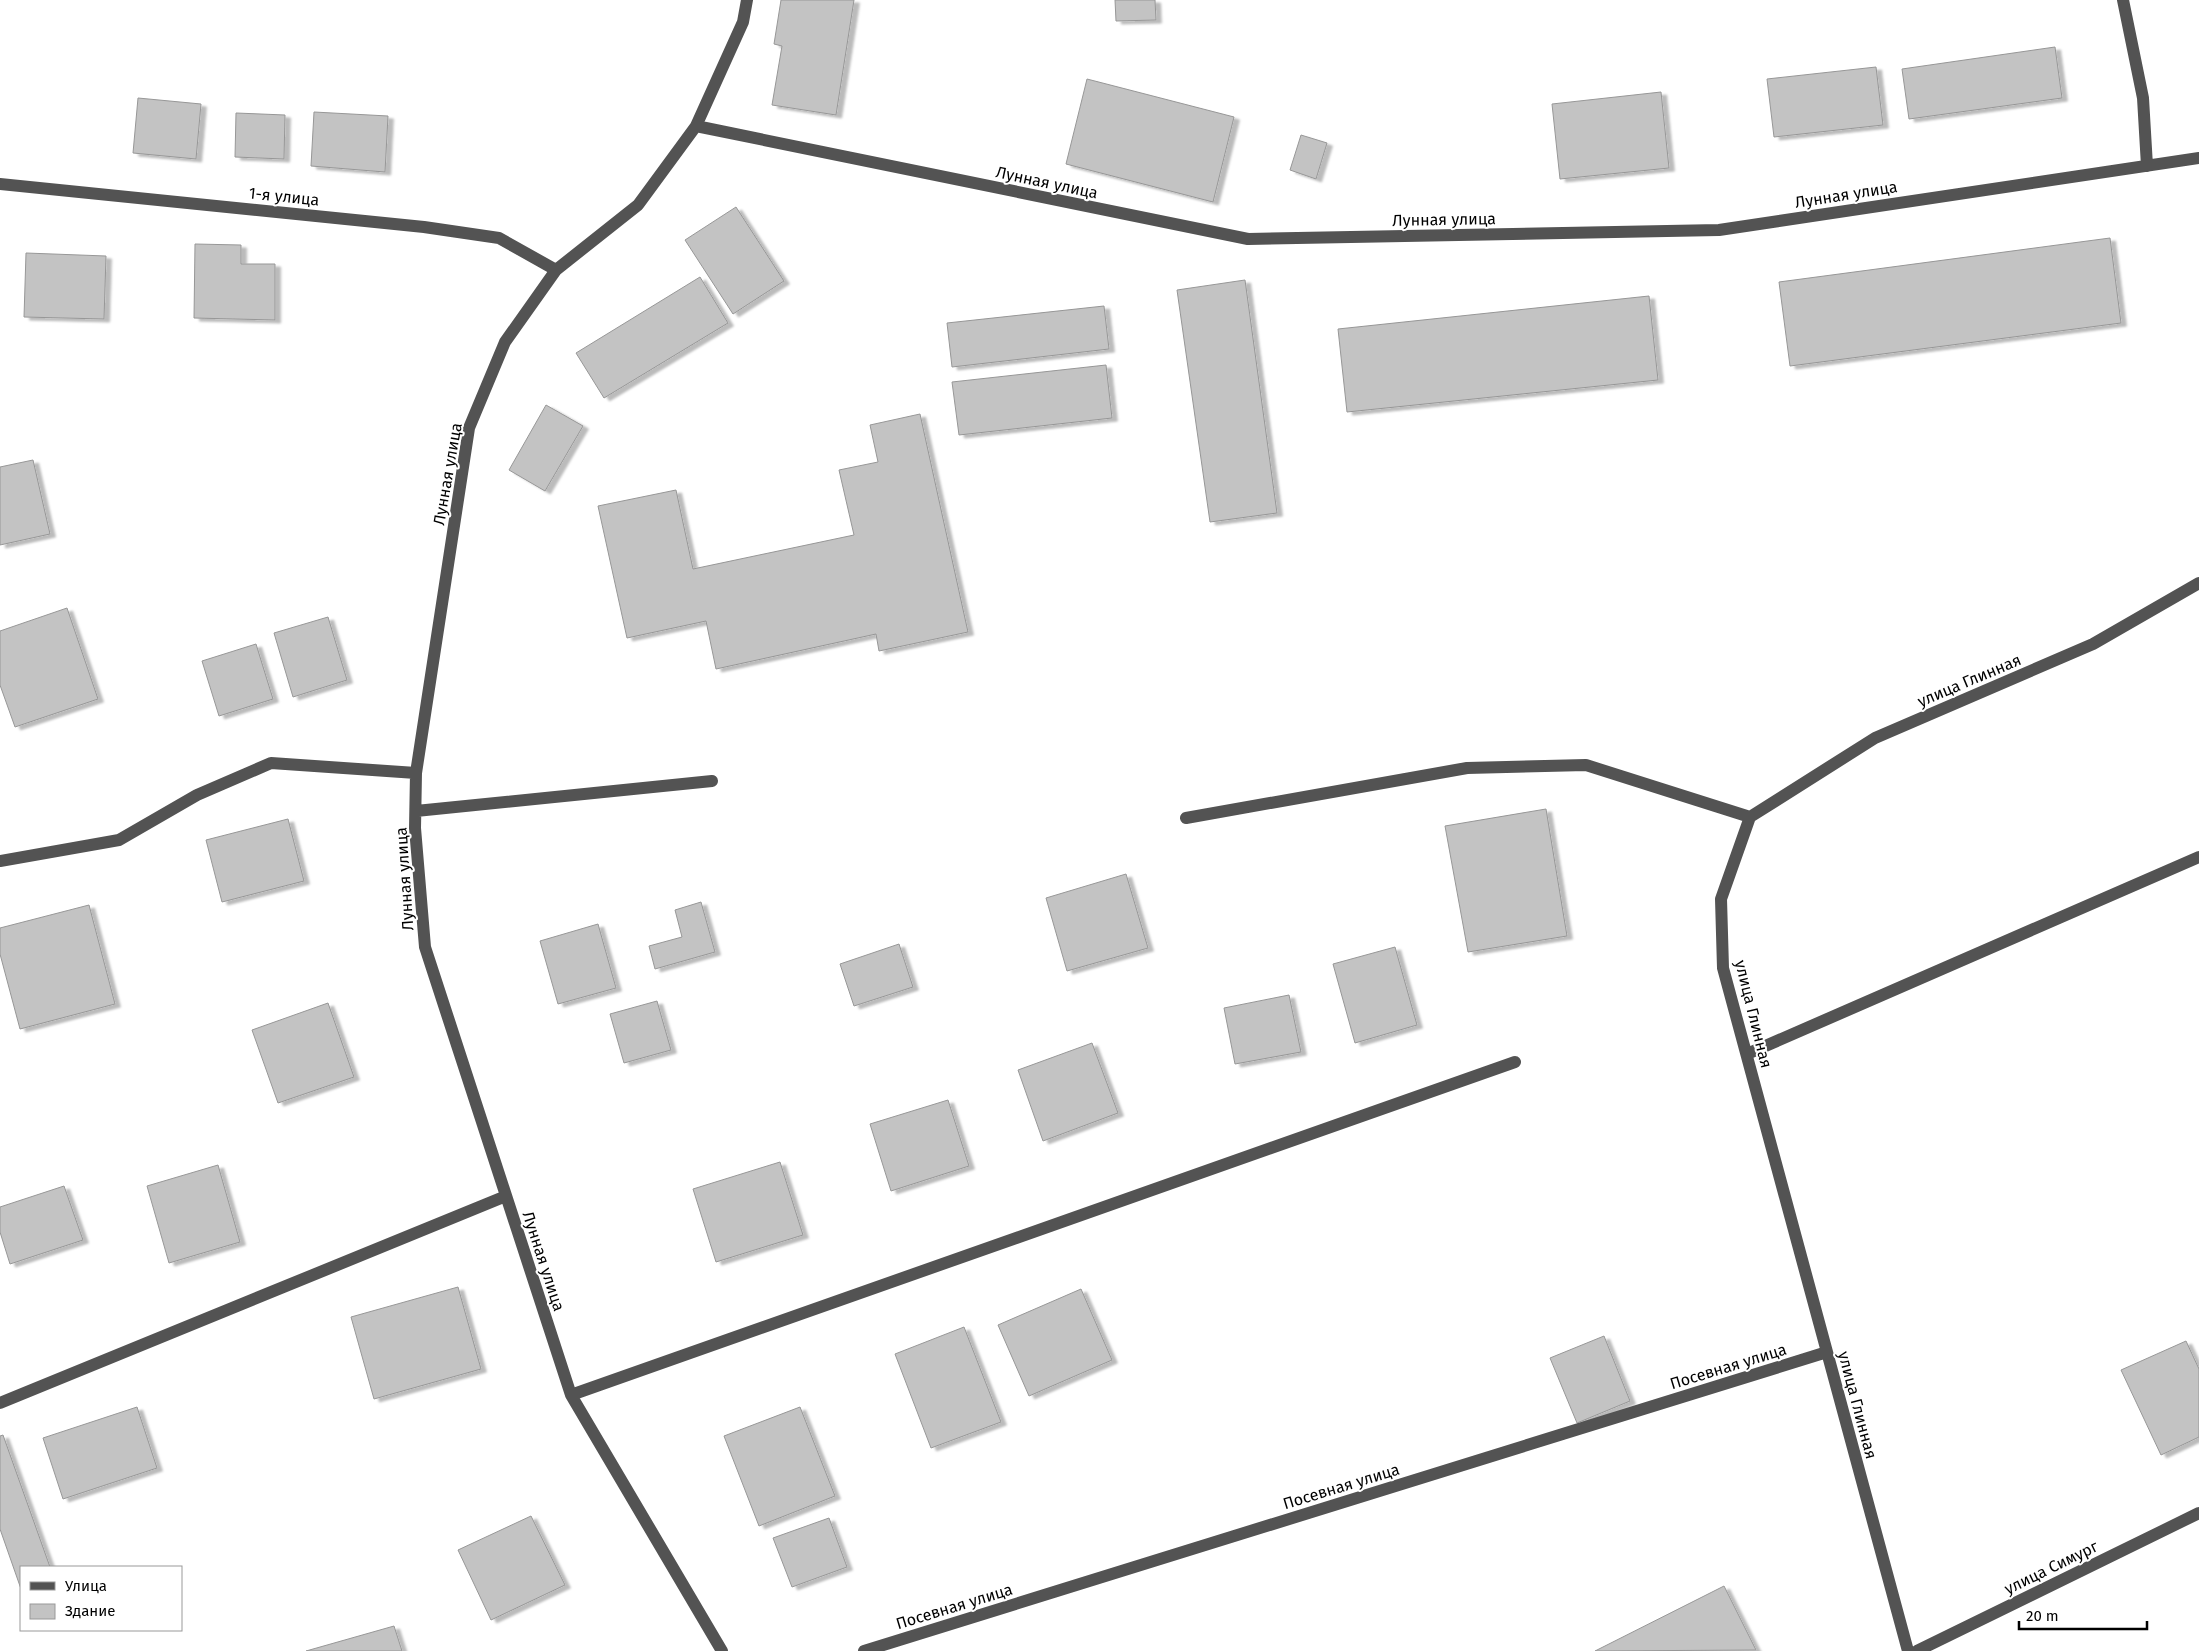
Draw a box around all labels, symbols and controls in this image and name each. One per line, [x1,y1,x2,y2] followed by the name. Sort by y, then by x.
[994,162,1100,203] street label: Лунная улица
[1793,177,1899,212] street label: Лунная улица
[248,183,320,210] street label: 1-я улица
[1392,209,1496,230] street label: Лунная улица
[429,421,466,527] street label: Лунная улица
[1915,650,2024,711] street label: улица Глинная
[391,827,418,931] street label: Лунная улица
[1731,958,1776,1070] street label: улица Глинная
[518,1209,569,1313] street label: Лунная улица
[1667,1340,1789,1393] street label: Посевная улица
[1834,1349,1881,1461] street label: улица Глинная
[1280,1460,1402,1513] street label: Посевная улица
[2001,1536,2101,1598] street label: улица Симург
[20,1566,182,1631] legend
[65,1577,107,1595] text: Улица
[893,1580,1015,1633] street label: Посевная улица
[2019,1598,2146,1630] scale bar
[65,1602,115,1620] text: Здание
[2026,1607,2059,1625] text: 20 m

